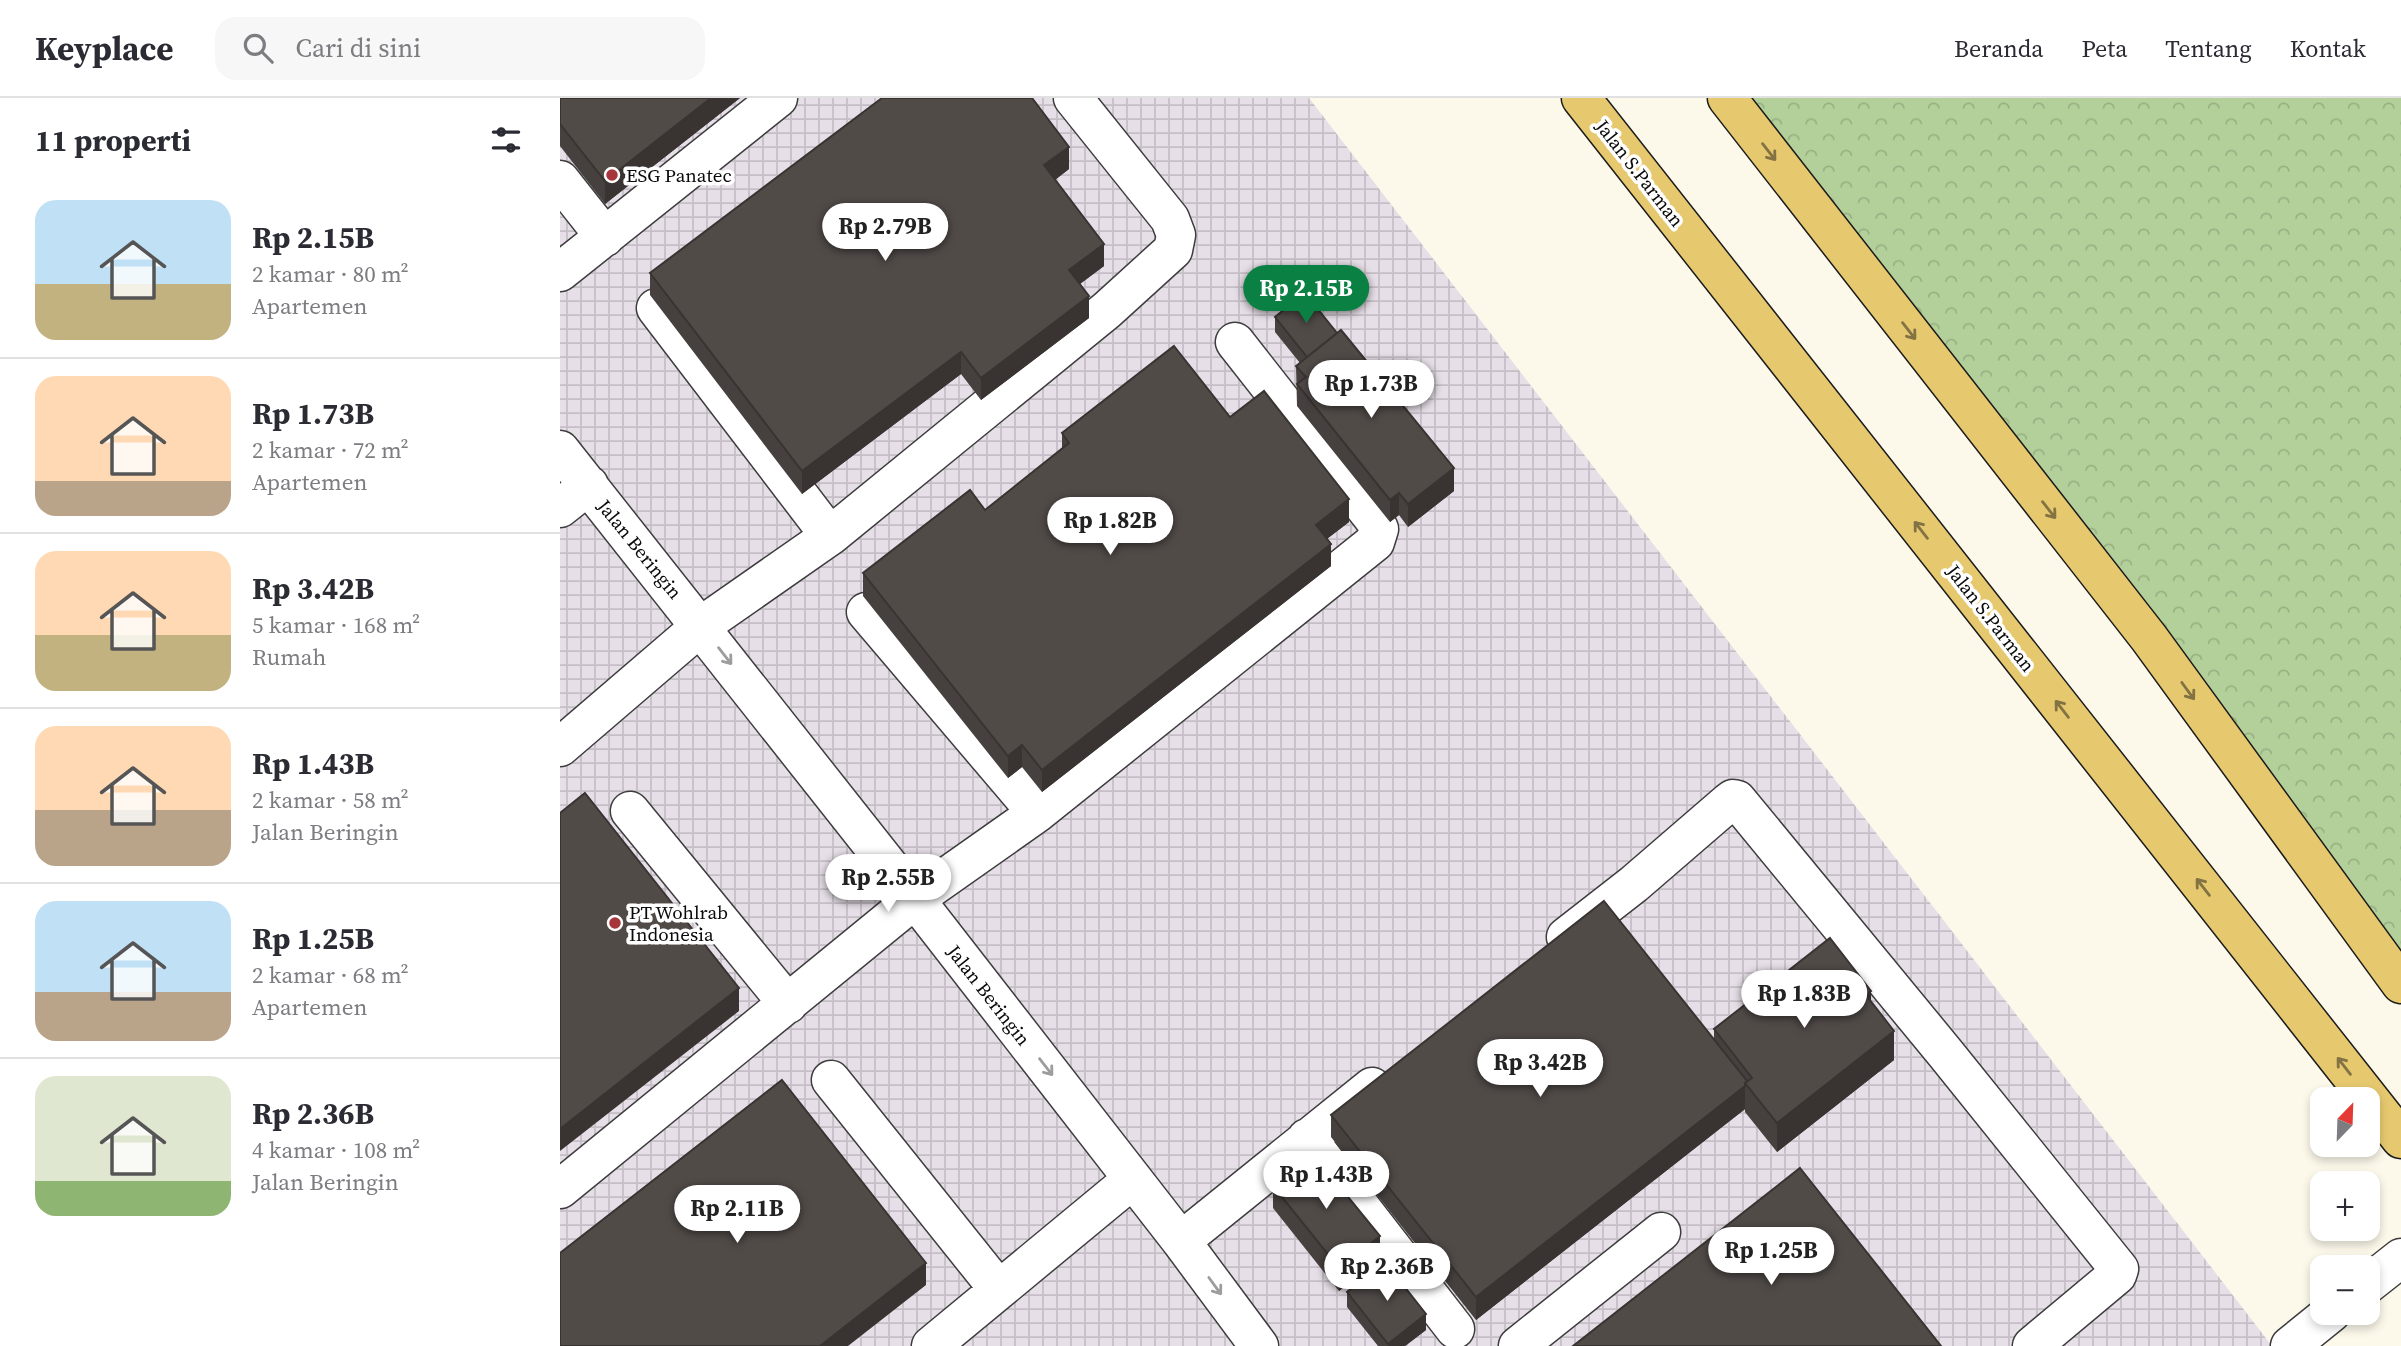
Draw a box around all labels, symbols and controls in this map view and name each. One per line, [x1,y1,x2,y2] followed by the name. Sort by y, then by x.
[215,17,705,80] search box
[35,26,173,71] text: Keyplace
[239,29,277,67] icon: search
[295,30,421,66] text: Cari di sini
[1954,32,2043,65] text: Beranda
[2081,32,2127,65] text: Peta
[2165,32,2252,65] text: Tentang
[2290,32,2366,65] text: Kontak
[1589,113,1690,232] street label: Jalan S.Parman
[35,120,191,161] text: 11 properti
[487,121,525,159] icon: filters
[1762,142,1777,160] one-way arrow
[626,162,732,188] place label: ESG Panatec
[604,167,620,183] marker: ESG Panatec
[813,204,957,263] pin: Rp 2.79B
[838,210,932,242] text: Rp 2.79B
[252,217,374,258] text: Rp 2.15B
[91,228,175,312] icon: home
[252,258,409,290] text: 2 kamar · 80 m²
[1234,266,1378,325] pin: Rp 2.15B
[1259,272,1353,304] text: Rp 2.15B
[252,290,367,322] text: Apartemen
[1902,322,1917,340] one-way arrow
[1299,360,1443,420] pin: Rp 1.73B
[1324,367,1418,399] text: Rp 1.73B
[252,393,374,434] text: Rp 1.73B
[91,404,175,488] icon: home
[252,434,409,466] text: 2 kamar · 72 m²
[252,466,367,498] text: Apartemen
[591,493,688,604] street label: Jalan Beringin
[1038,498,1182,557] pin: Rp 1.82B
[2042,501,2057,519] one-way arrow
[1063,504,1157,536] text: Rp 1.82B
[1914,521,1929,540] one-way arrow
[1940,558,2041,677] street label: Jalan S.Parman
[252,568,374,609] text: Rp 3.42B
[91,579,175,663] icon: home
[252,609,420,641] text: 5 kamar · 168 m²
[252,641,326,673] text: Rumah
[717,647,732,665] one-way arrow
[2180,681,2195,700] one-way arrow
[2054,700,2070,718] one-way arrow
[252,743,374,784] text: Rp 1.43B
[91,754,175,838] icon: home
[252,784,409,816] text: 2 kamar · 58 m²
[252,816,399,848] text: Jalan Beringin
[816,854,960,914] pin: Rp 2.55B
[841,861,935,893] text: Rp 2.55B
[2195,879,2210,897] one-way arrow
[629,899,728,947] place label: PT Wohlrab Indonesia
[607,915,623,931] marker: PT Wohlrab Indonesia
[252,918,374,959] text: Rp 1.25B
[91,929,175,1013] icon: home
[941,938,1037,1051] street label: Jalan Beringin
[252,959,409,991] text: 2 kamar · 68 m²
[1732,970,1876,1030] pin: Rp 1.83B
[1757,977,1851,1009] text: Rp 1.83B
[252,991,367,1023] text: Apartemen
[1468,1040,1612,1099] pin: Rp 3.42B
[1493,1046,1587,1078] text: Rp 3.42B
[2336,1057,2351,1076] one-way arrow
[1038,1058,1053,1076] one-way arrow
[2310,1087,2380,1157] north arrow
[2310,1087,2380,1325] map controls
[252,1093,374,1134] text: Rp 2.36B
[91,1104,175,1188] icon: home
[252,1134,420,1166] text: 4 kamar · 108 m²
[1254,1152,1398,1211] pin: Rp 1.43B
[1279,1158,1373,1190] text: Rp 1.43B
[252,1166,399,1198] text: Jalan Beringin
[2310,1171,2380,1241] button: +
[665,1186,809,1245] pin: Rp 2.11B
[690,1192,784,1224] text: Rp 2.11B
[1699,1228,1843,1287] pin: Rp 1.25B
[1724,1234,1818,1266] text: Rp 1.25B
[1315,1244,1459,1303] pin: Rp 2.36B
[1340,1250,1434,1282] text: Rp 2.36B
[2310,1255,2380,1325] button: −
[1207,1276,1222,1295] one-way arrow

